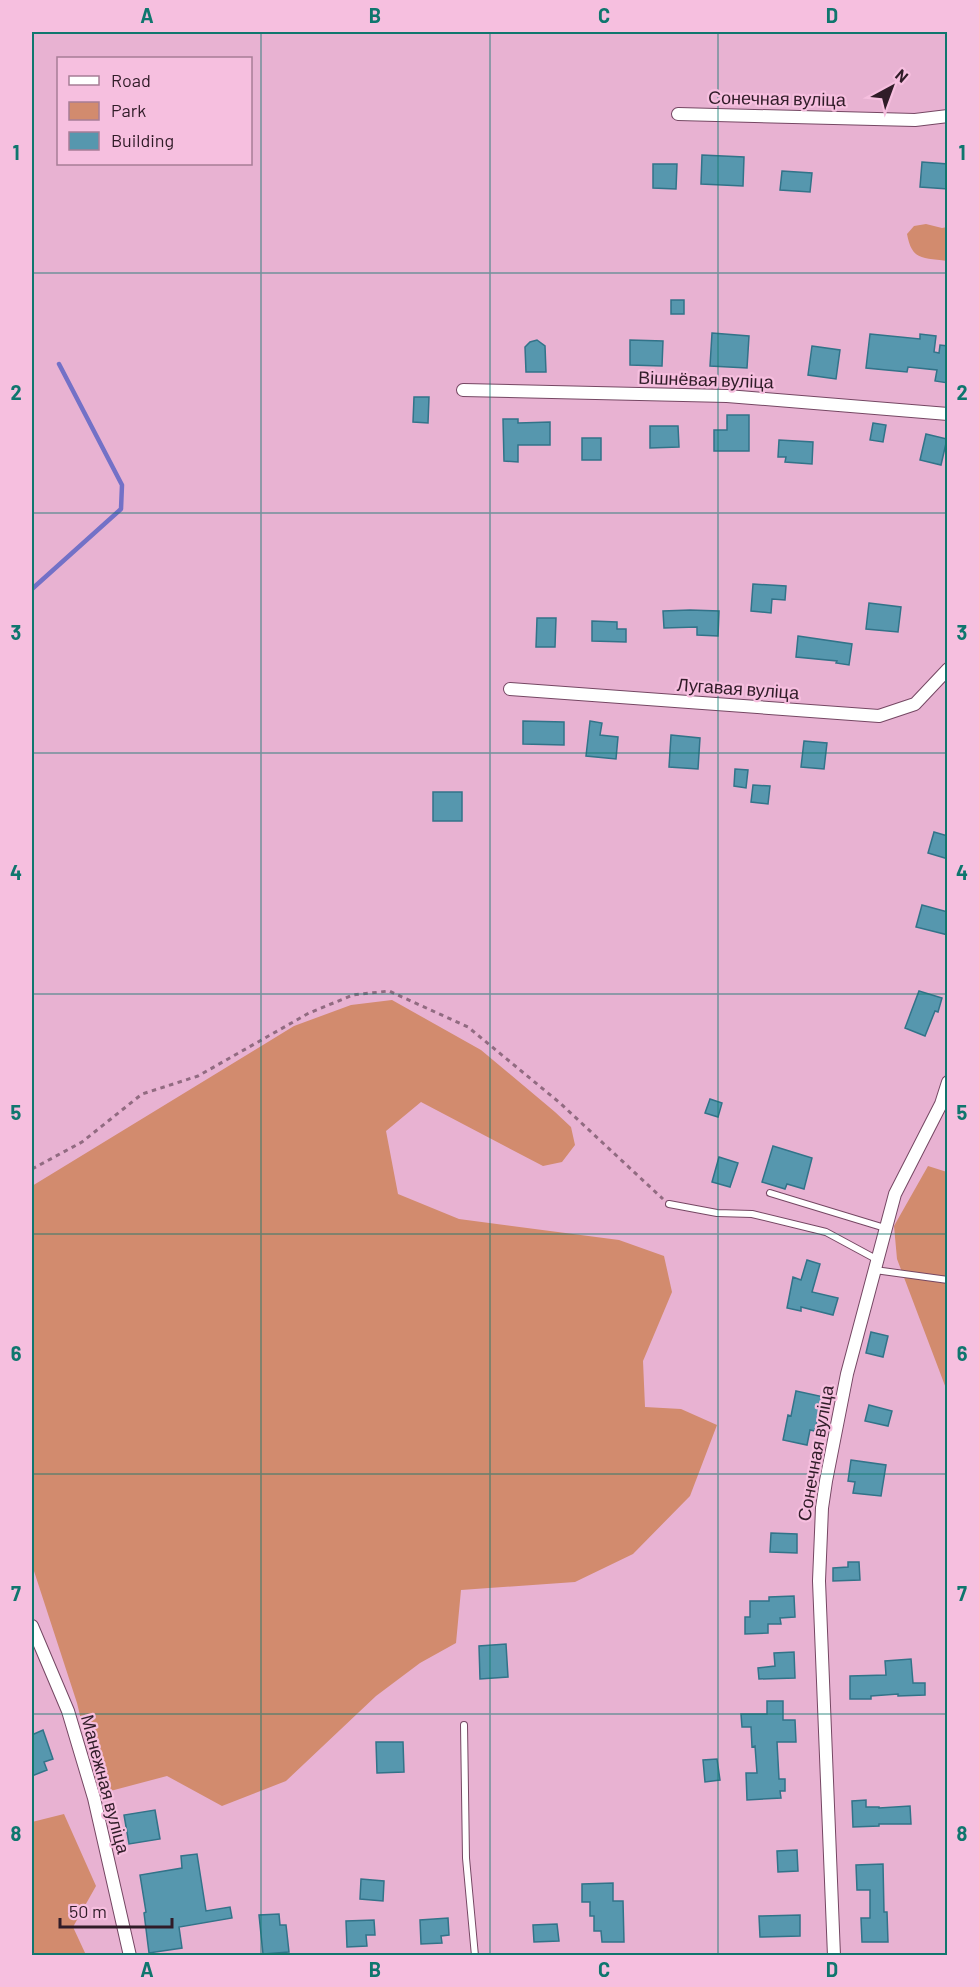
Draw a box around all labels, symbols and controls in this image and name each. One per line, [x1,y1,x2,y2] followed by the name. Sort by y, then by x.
[140,3,154,27] text: A
[369,3,381,27] text: B
[598,3,610,27] text: C
[826,3,838,27] text: D
[57,57,252,165] legend
[862,57,922,117] north arrow
[892,65,912,86] text: N
[111,69,151,91] text: Road
[708,86,847,110] street label: Сонечная вуліца
[111,99,146,121] text: Park
[111,129,174,151] text: Building
[12,140,20,164] text: 1
[958,140,966,164] text: 1
[638,366,775,392] street label: Вішнёвая вуліца
[10,380,22,404] text: 2
[956,380,968,404] text: 2
[11,620,21,644] text: 3
[957,620,967,644] text: 3
[676,673,801,703] street label: Лугавая вуліца
[10,860,22,884] text: 4
[956,860,968,884] text: 4
[11,1100,22,1124] text: 5
[957,1100,968,1124] text: 5
[11,1341,22,1365] text: 6
[957,1341,968,1365] text: 6
[792,1382,838,1523] street label: Сонечная вуліца
[11,1581,21,1605] text: 7
[957,1581,967,1605] text: 7
[77,1712,135,1857] street label: Манежная вуліца
[11,1821,22,1845] text: 8
[957,1821,968,1845] text: 8
[60,1891,172,1929] scale bar
[69,1900,107,1922] text: 50 m
[140,1957,154,1981] text: A
[369,1957,381,1981] text: B
[598,1957,610,1981] text: C
[826,1957,838,1981] text: D

